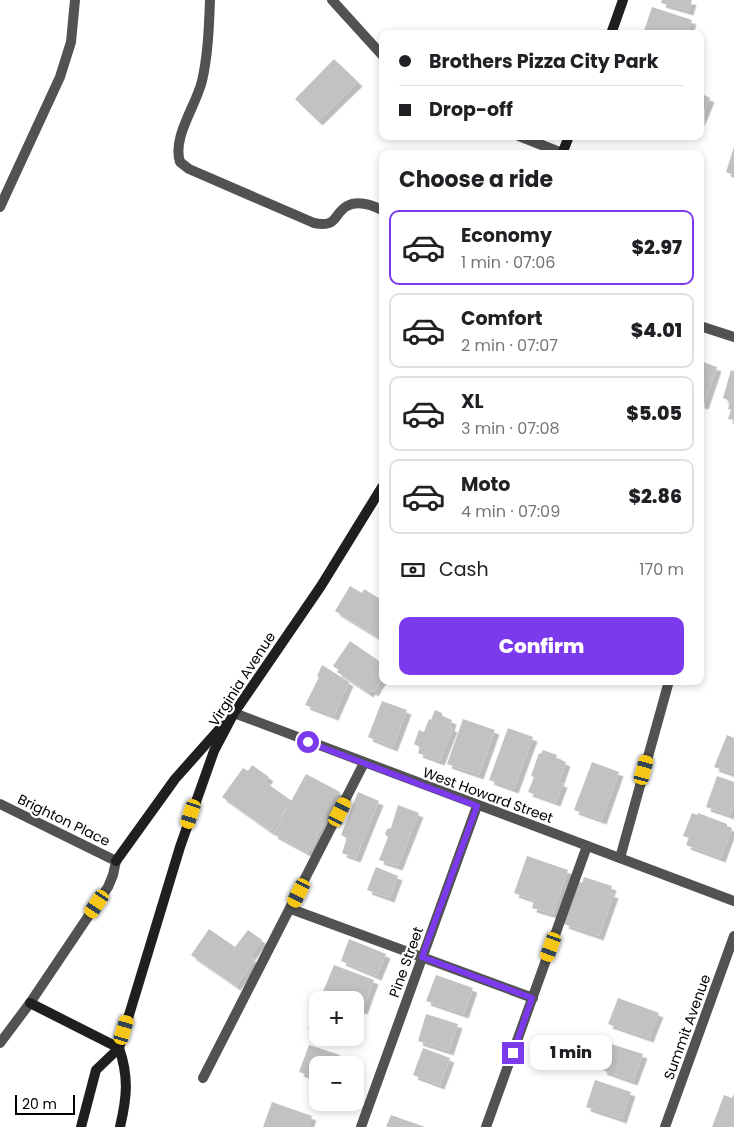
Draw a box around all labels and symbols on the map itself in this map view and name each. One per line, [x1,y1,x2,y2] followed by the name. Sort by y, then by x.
[204,627,280,730] street label: Virginia Avenue
[297,731,319,753] route start
[632,754,655,786] car
[420,762,556,828] street label: West Howard Street
[14,789,114,851] street label: Brighton Place
[326,795,353,829] car
[179,797,202,831] car
[285,876,312,910] car
[82,887,111,921] car
[384,924,428,1000] street label: Pine Street
[538,930,563,964] car
[659,971,715,1083] street label: Summit Avenue
[112,1013,135,1047] car
[530,1036,613,1070] callout: 1 min
[502,1042,524,1064] route end
[15,1092,75,1115] scale bar

